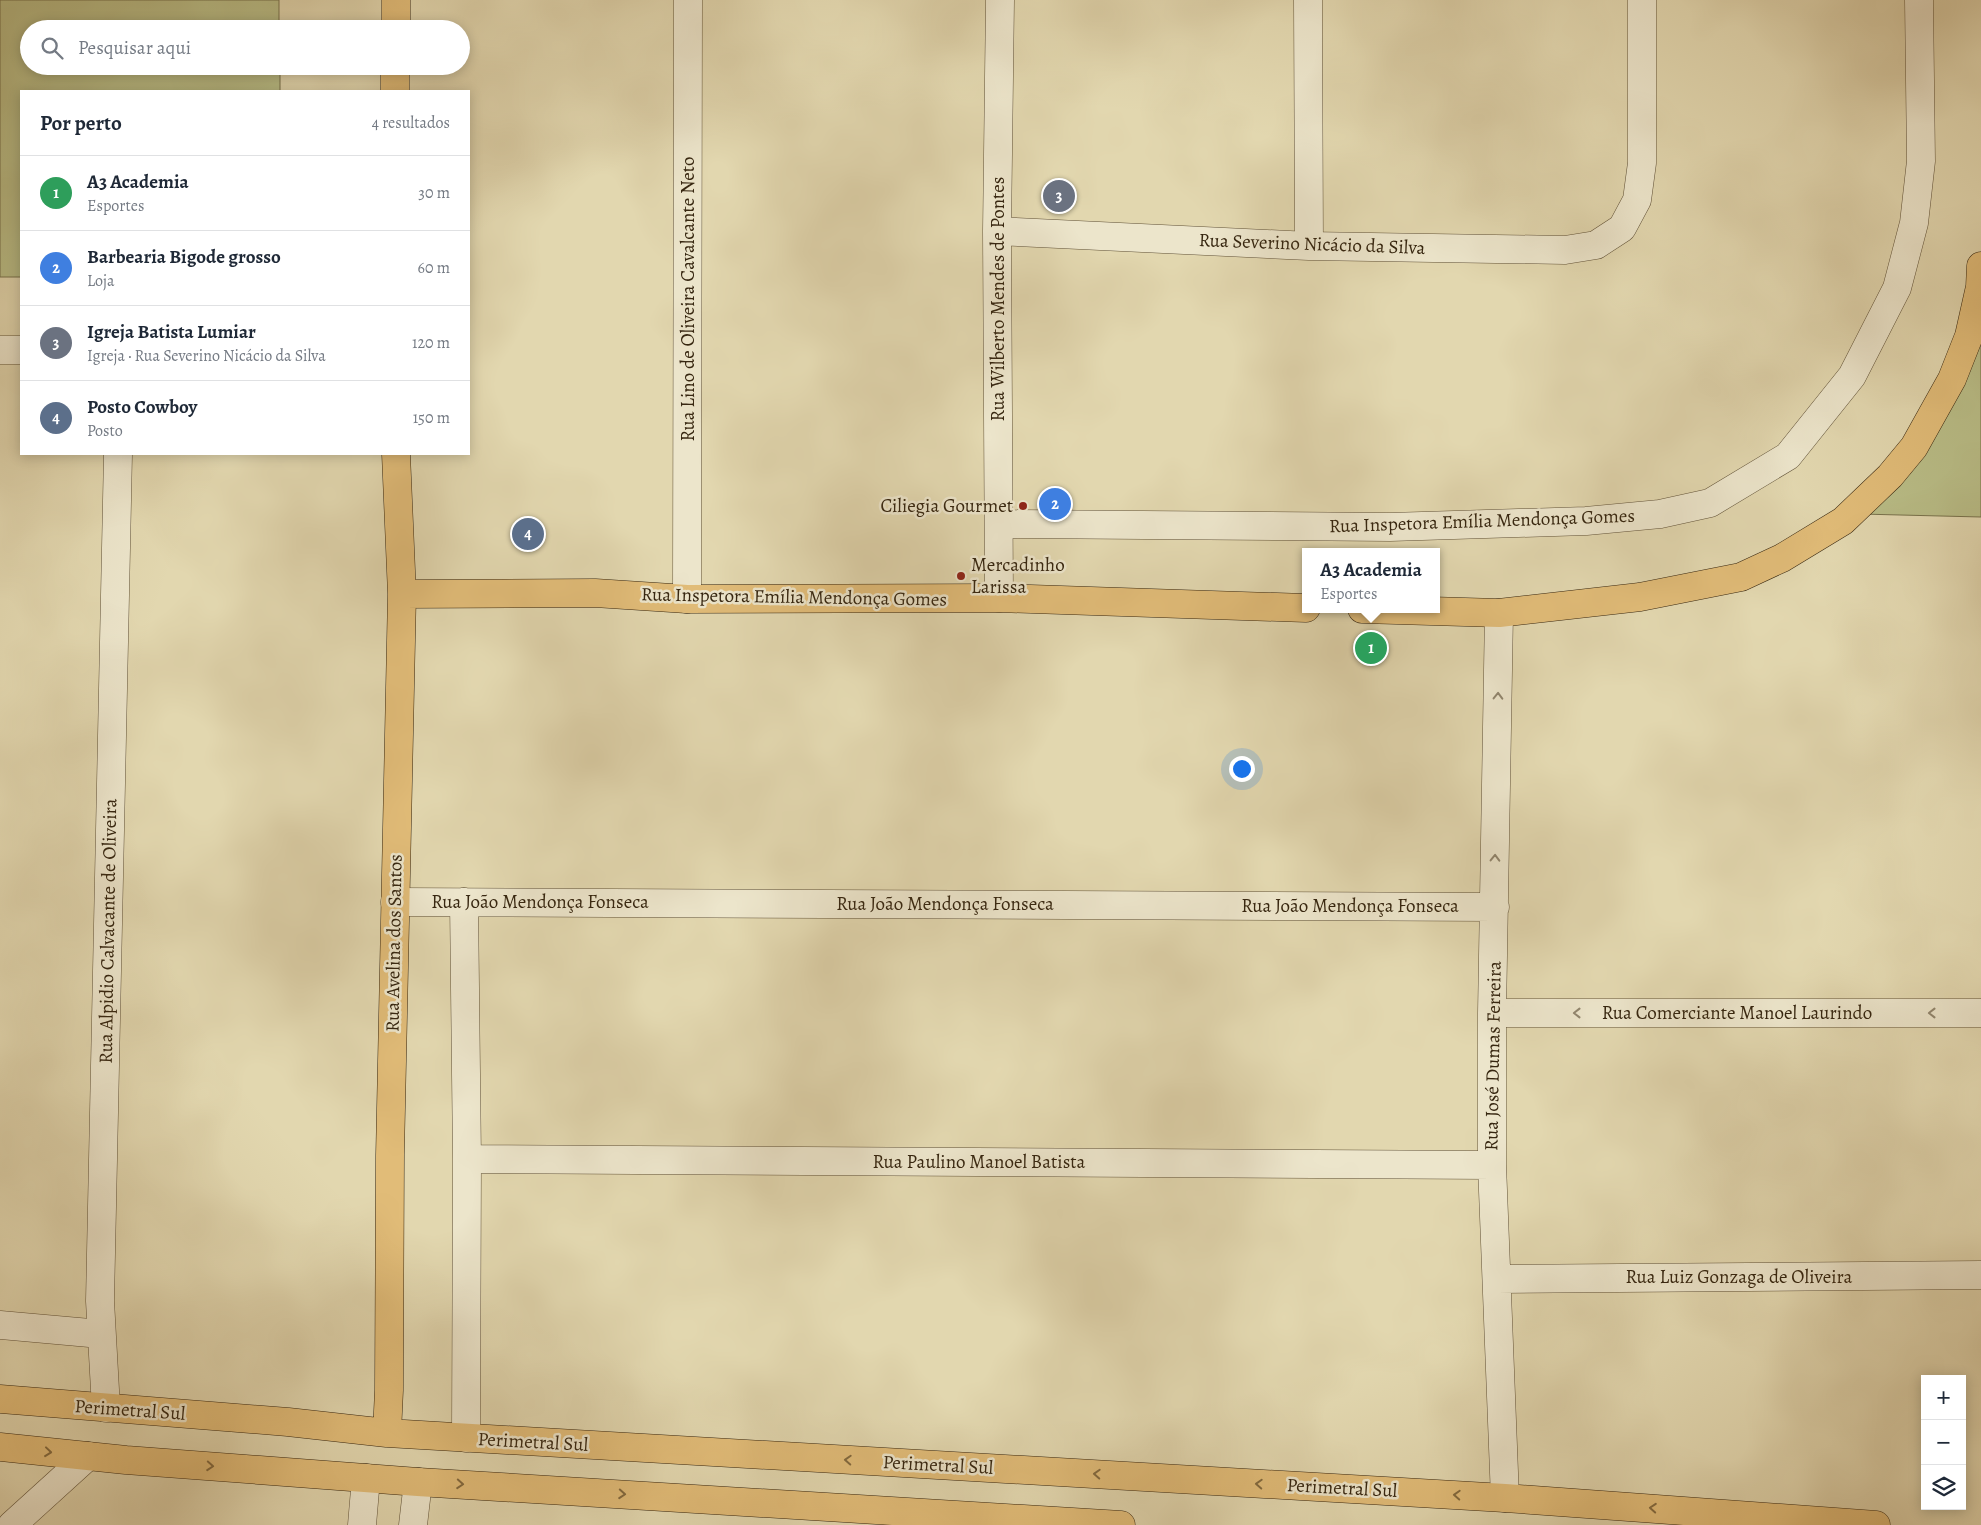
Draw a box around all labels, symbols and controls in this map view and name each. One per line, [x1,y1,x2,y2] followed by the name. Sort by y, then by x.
[20,20,470,75] search box
[38,34,66,62] icon: search
[78,35,191,61] text: Pesquisar aqui
[40,109,122,137] text: Por perto
[372,112,450,134] text: 4 resultados
[675,156,701,442] street label: Rua Lino de Oliveira Cavalcante Neto
[87,169,189,195] text: A3 Academia
[985,177,1011,421] street label: Rua Wilberto Mendes de Pontes
[1043,177,1075,215] pin: 3
[53,182,59,204] text: 1
[418,182,450,204] text: 30 m
[87,195,144,217] text: Esportes
[1198,227,1426,261] street label: Rua Severino Nicácio da Silva
[87,244,281,270] text: Barbearia Bigode grosso
[52,257,60,279] text: 2
[418,257,450,279] text: 60 m
[87,270,115,292] text: Loja
[87,319,256,345] text: Igreja Batista Lumiar
[53,332,59,354] text: 3
[412,332,450,354] text: 120 m
[87,345,326,367] text: Igreja · Rua Severino Nicácio da Silva
[87,394,197,420] text: Posto Cowboy
[52,407,60,429] text: 4
[413,407,450,429] text: 150 m
[87,420,123,442] text: Posto
[1039,485,1071,523] pin: 2
[880,493,1013,519] place label: Ciliegia Gourmet
[1017,500,1029,512] marker: Ciliegia Gourmet
[1329,503,1635,539] street label: Rua Inspetora Emília Mendonça Gomes
[512,515,544,553] pin: 4
[1302,548,1440,613] popup
[971,552,1065,600] place label: Mercadinho Larissa
[1320,557,1422,583] text: A3 Academia
[955,570,967,582] marker: Mercadinho Larissa
[641,581,947,613] street label: Rua Inspetora Emília Mendonça Gomes
[1320,583,1377,605] text: Esportes
[1355,629,1387,667] pin: 1
[1492,691,1503,699] one-way arrow
[1229,756,1255,782] your location
[93,798,123,1064] street label: Rua Alpidio Calvacante de Oliveira
[379,854,409,1032] street label: Rua Avelina dos Santos
[1490,854,1500,862] one-way arrow
[431,889,649,915] street label: Rua João Mendonça Fonseca
[836,891,1054,917] street label: Rua João Mendonça Fonseca
[1241,893,1459,919] street label: Rua João Mendonça Fonseca
[1478,961,1508,1151] street label: Rua José Dumas Ferreira
[1602,1000,1872,1026] street label: Rua Comerciante Manoel Laurindo
[1573,1008,1581,1018] one-way arrow
[1928,1008,1936,1018] one-way arrow
[873,1149,1086,1175] street label: Rua Paulino Manoel Batista
[1626,1264,1853,1290] street label: Rua Luiz Gonzaga de Oliveira
[1921,1375,1966,1510] map controls
[1921,1375,1966,1420] button: +
[74,1393,186,1427] street label: Perimetral Sul
[1921,1420,1966,1465] button: −
[477,1426,589,1458] street label: Perimetral Sul
[45,1446,53,1457] one-way arrow
[882,1449,994,1481] street label: Perimetral Sul
[843,1454,851,1465] one-way arrow
[207,1461,215,1472] one-way arrow
[1921,1465,1966,1510] button: layers
[1093,1469,1101,1480] one-way arrow
[1286,1472,1398,1504] street label: Perimetral Sul
[1255,1478,1263,1489] one-way arrow
[456,1479,464,1490] one-way arrow
[618,1489,626,1500] one-way arrow
[1452,1489,1460,1500] one-way arrow
[1648,1503,1656,1514] one-way arrow

